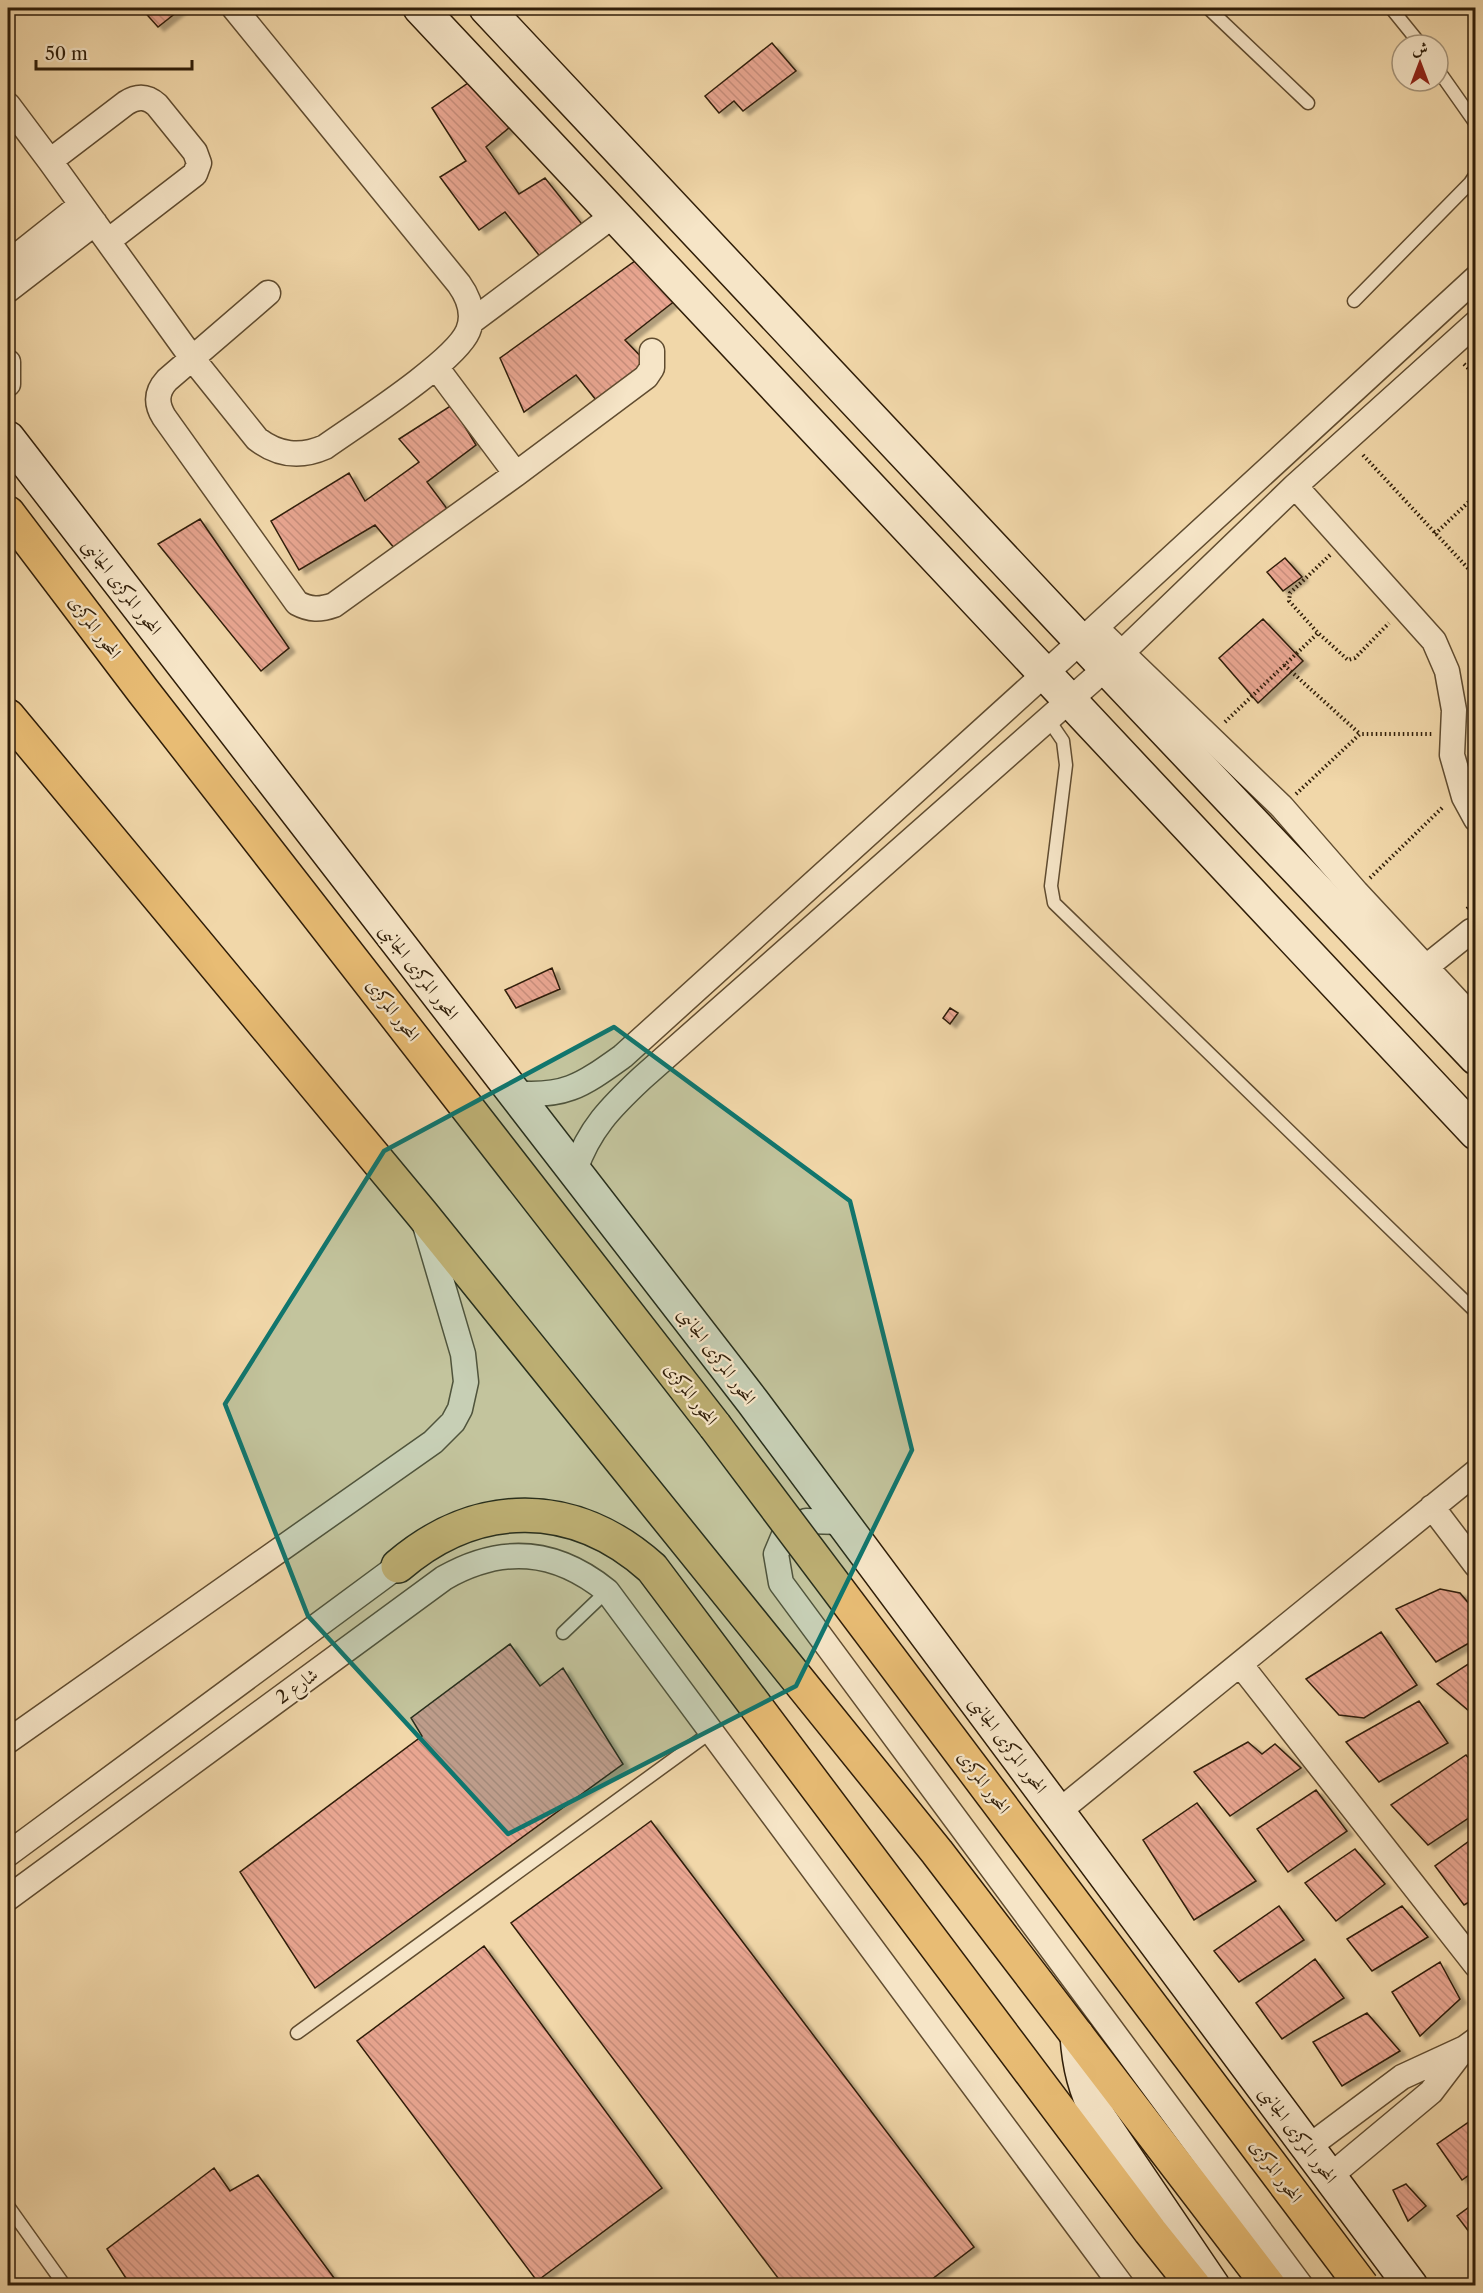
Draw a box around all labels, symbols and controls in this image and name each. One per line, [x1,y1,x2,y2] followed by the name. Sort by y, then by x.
[36,33,192,71] scale bar
[1390,33,1450,93] north arrow
[1412,38,1428,58] text: ش
[45,43,88,65] text: 50 m
[78,535,166,639] street label: المحور المركزى الجانبى
[64,591,126,663] street label: المحور المركزى
[375,920,463,1024] street label: المحور المركزى الجانبى
[362,974,424,1046] street label: المحور المركزى
[673,1303,761,1409] street label: المحور المركزى الجانبى
[660,1358,722,1430] street label: المحور المركزى
[272,1663,325,1712] street label: شارع 2
[964,1692,1052,1798] street label: المحور المركزى الجانبى
[953,1746,1015,1818] street label: المحور المركزى
[1254,2082,1342,2188] street label: المحور المركزى الجانبى
[1245,2135,1307,2207] street label: المحور المركزى

